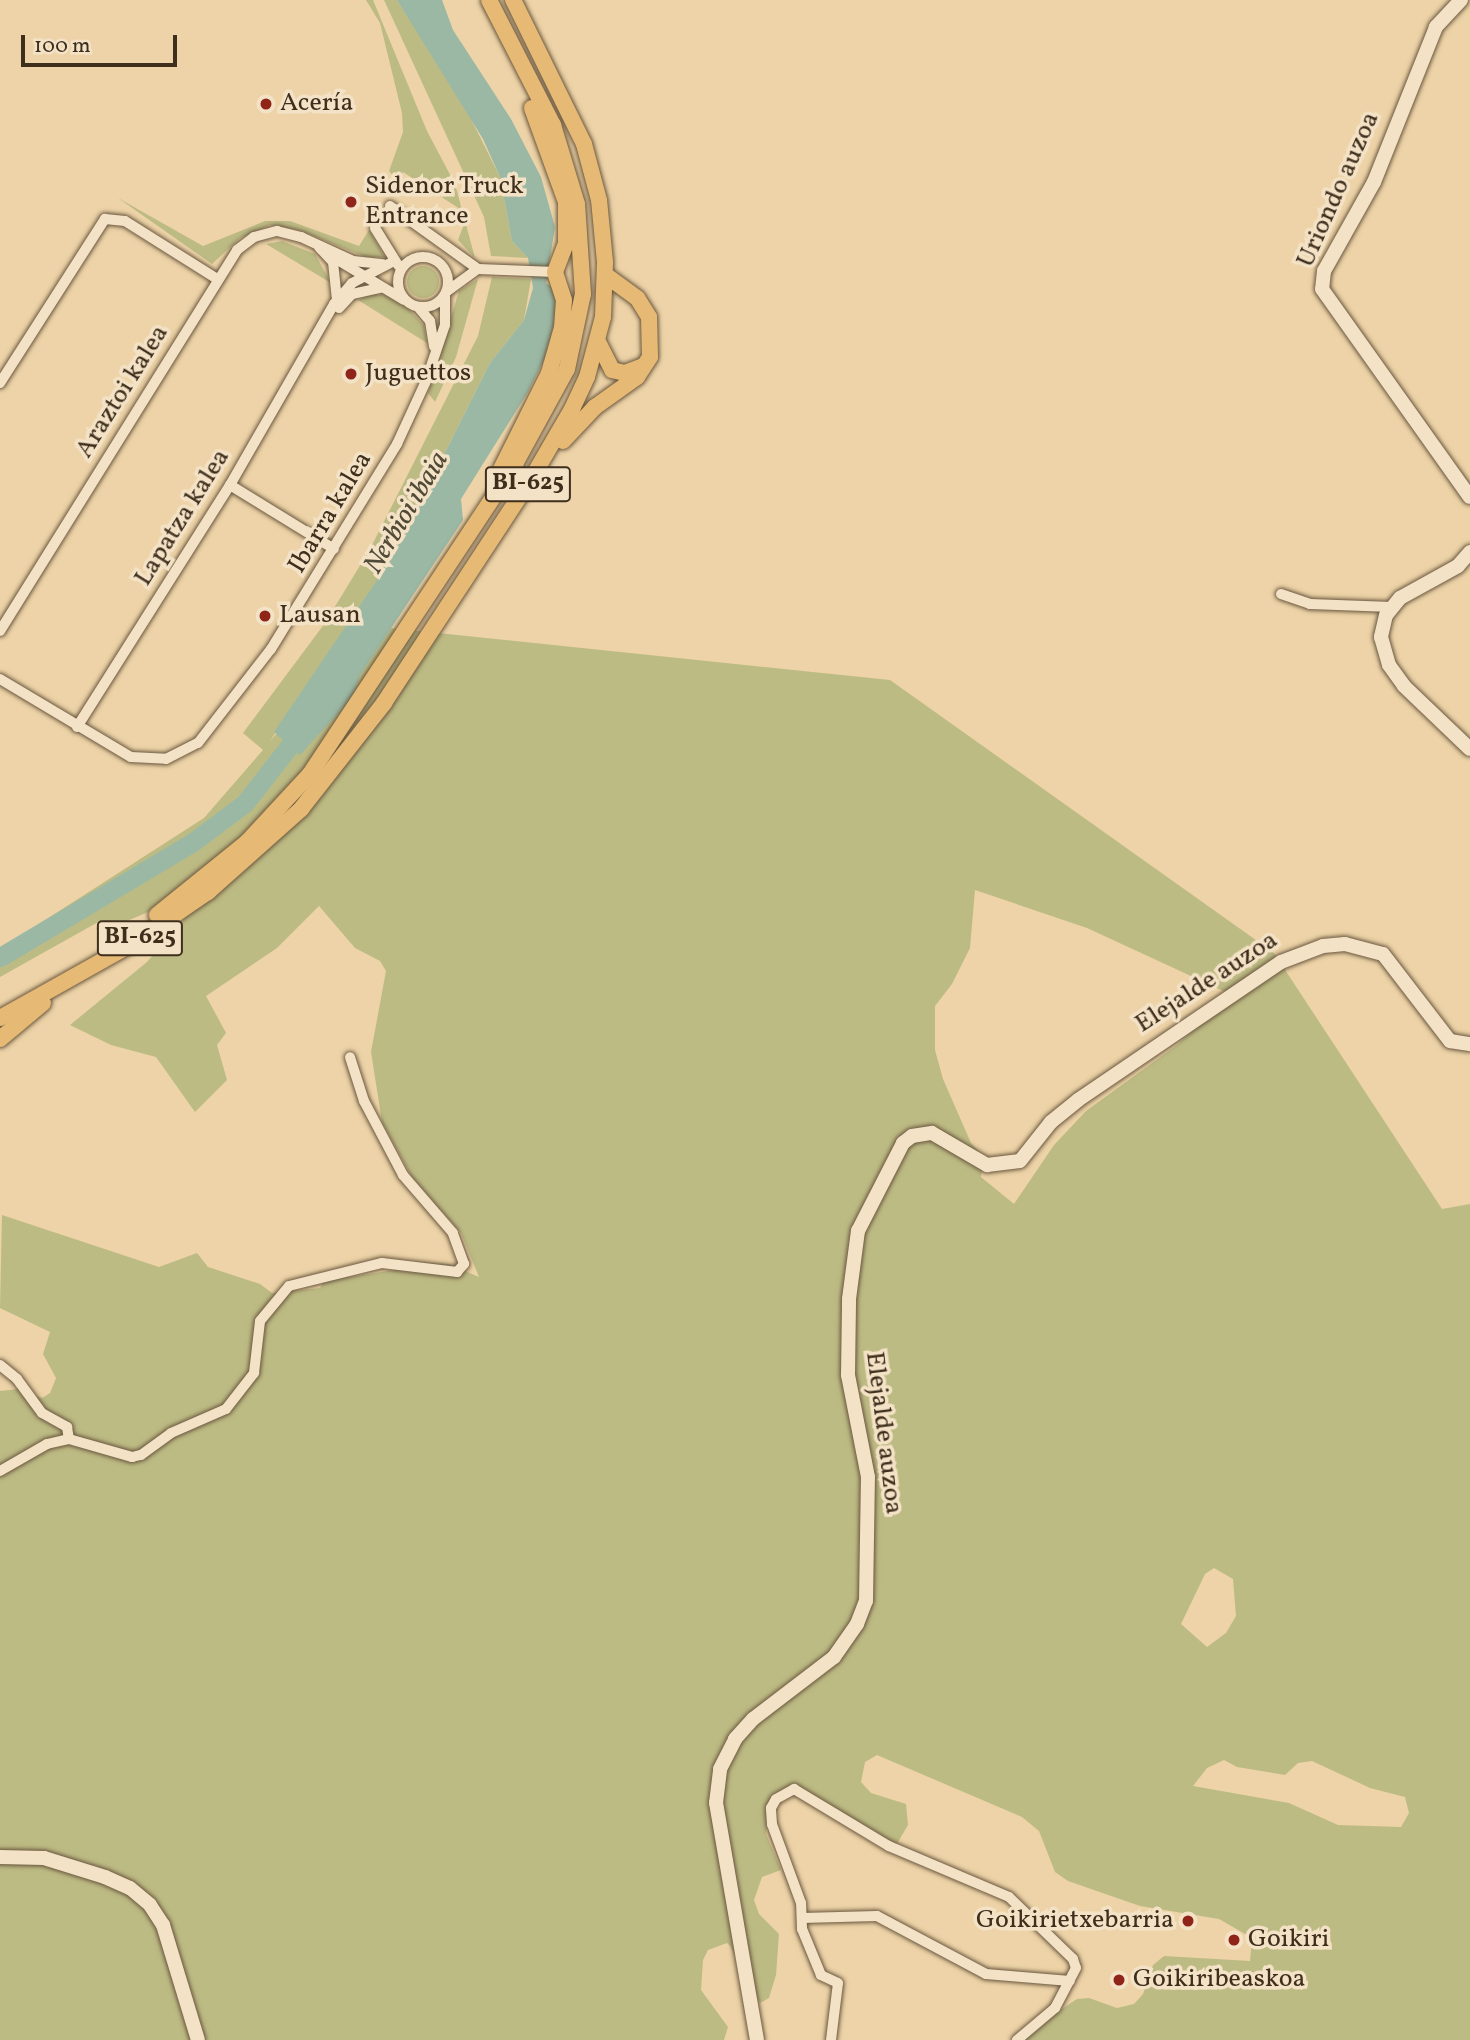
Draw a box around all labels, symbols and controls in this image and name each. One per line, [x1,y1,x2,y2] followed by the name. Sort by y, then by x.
[24,21,180,65] scale bar
[34,32,91,61] text: 100 m
[280,88,353,120] place label: Acería
[258,96,274,112] marker: Acería
[1291,107,1387,273] street label: Uriondo auzoa
[365,171,524,232] place label: Sidenor Truck Entrance
[343,194,359,210] marker: Sidenor Truck Entrance
[70,320,176,464] street label: Araztoi kalea
[365,358,471,390] place label: Juguettos
[343,366,359,382] marker: Juguettos
[129,444,237,592] street label: Lapatza kalea
[282,446,380,580] street label: Ibarra kalea
[357,446,457,580] water label: Nerbioi ibaia
[484,463,572,504] road number: BI-625
[279,600,361,632] place label: Lausan
[257,608,273,624] marker: Lausan
[96,918,184,958] road number: BI-625
[1130,925,1284,1041] street label: Elejalde auzoa
[858,1350,908,1516] street label: Elejalde auzoa
[976,1905,1174,1937] place label: Goikirietxebarria
[1180,1913,1196,1929] marker: Goikirietxebarria
[1248,1924,1329,1956] place label: Goikiri
[1226,1932,1242,1948] marker: Goikiri
[1133,1964,1306,1996] place label: Goikiribeaskoa
[1111,1972,1127,1988] marker: Goikiribeaskoa

